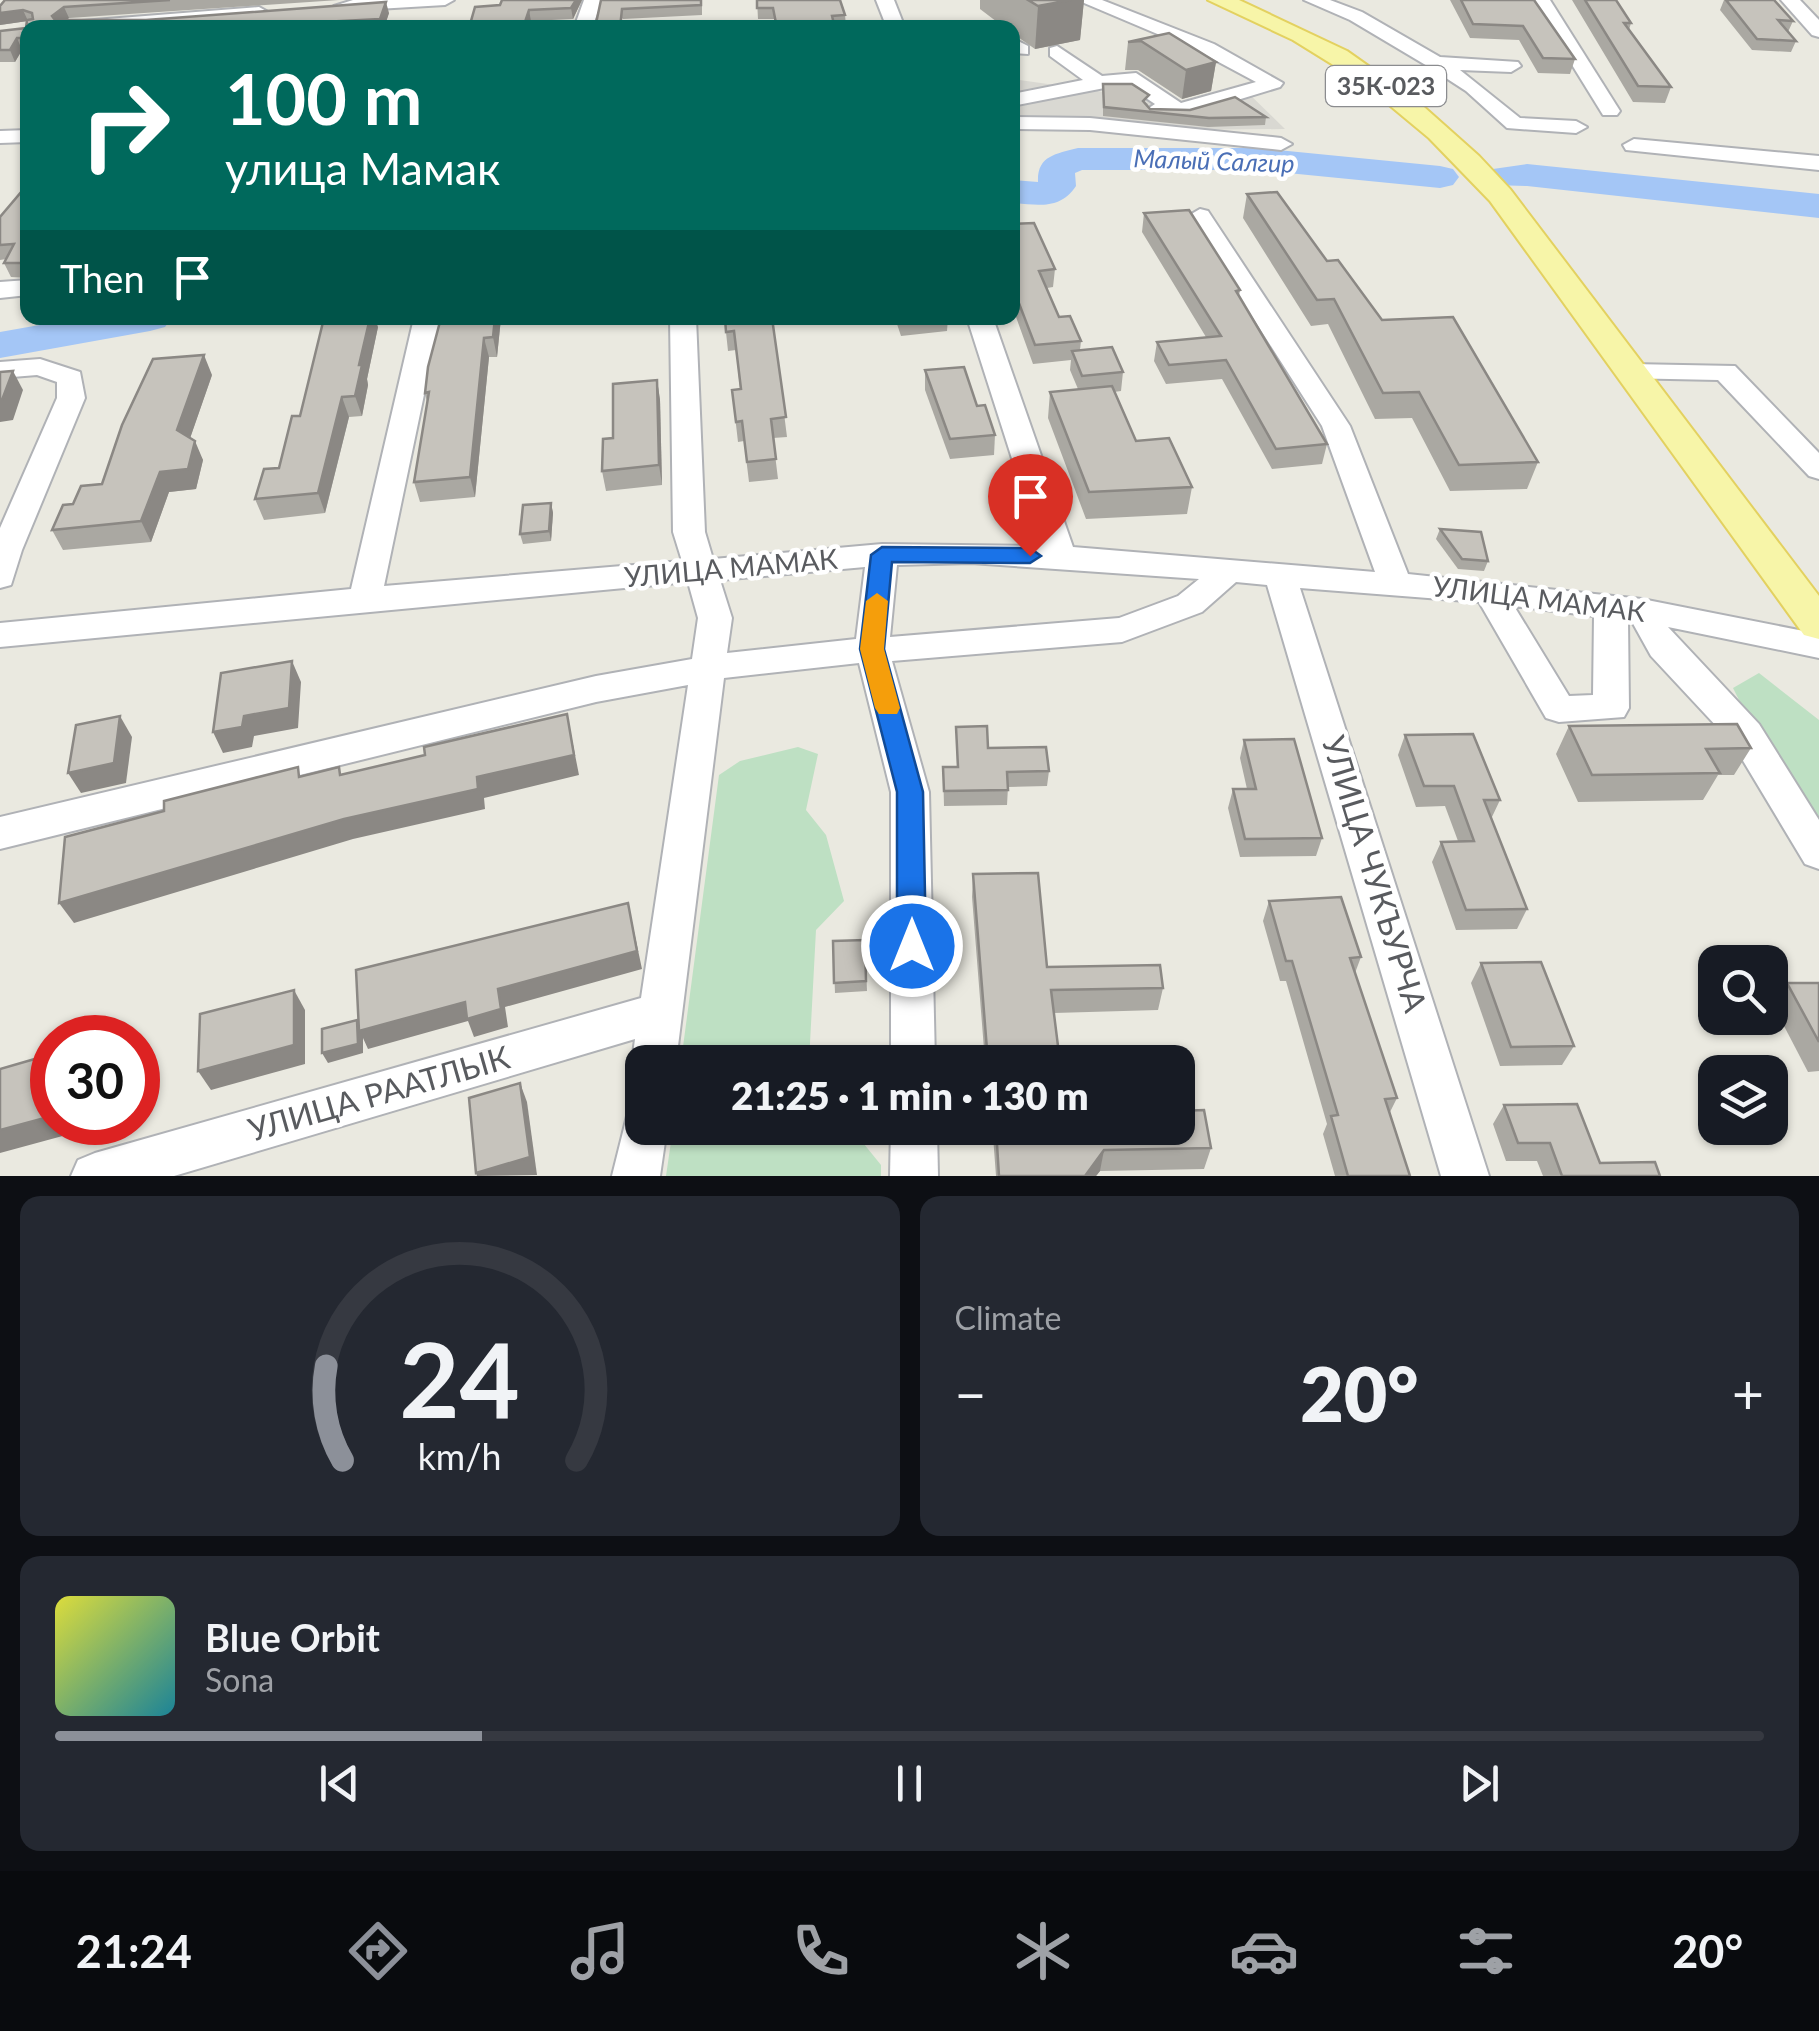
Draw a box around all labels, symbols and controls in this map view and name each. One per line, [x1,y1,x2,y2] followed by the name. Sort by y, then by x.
[225,56,422,140] text: 100 m
[60,60,190,190] icon: right
[1326,66,1446,106] road number: 35К-023
[225,141,500,195] text: улица Мамак
[1133,142,1295,178] water label: Малый Салгир
[165,250,220,305] icon: arrive
[60,255,145,301] text: Then
[988,454,1073,557] pin
[1003,469,1058,524] icon: arrive
[623,541,839,593] street label: УЛИЦА МАМАК
[1431,568,1648,628] street label: УЛИЦА МАМАК
[1315,731,1436,1017] street label: УЛИЦА ЧУКЪУРЧА
[860,894,964,998] position arrow
[1698,945,1788,1145] map controls
[1698,945,1788,1035] button: search
[30,1015,160,1145] speed limit sign: 30
[243,1036,514,1149] street label: УЛИЦА РААТЛЫК
[1698,1055,1788,1145] button: layers
[731,1072,1089,1118] text: 21:25 · 1 min · 130 m
[955,1298,1061,1337] text: Climate
[399,1315,520,1440] text: 24
[1300,1348,1418,1438] text: 20°
[955,1360,986,1426] text: −
[1732,1360,1764,1426] text: +
[418,1435,502,1478] text: km/h
[205,1614,380,1660] text: Blue Orbit
[205,1660,274,1699] text: Sona
[312,1756,367,1811] icon: previous
[882,1756,937,1811] icon: pause
[1452,1756,1507,1811] icon: next
[343,1916,413,1986] icon: directions
[565,1916,635,1986] icon: music
[786,1916,856,1986] icon: phone
[1008,1916,1078,1986] icon: climate
[1229,1916,1299,1986] icon: car
[1451,1916,1521,1986] icon: filters
[76,1924,192,1978] text: 21:24
[1672,1924,1743,1978] text: 20°

